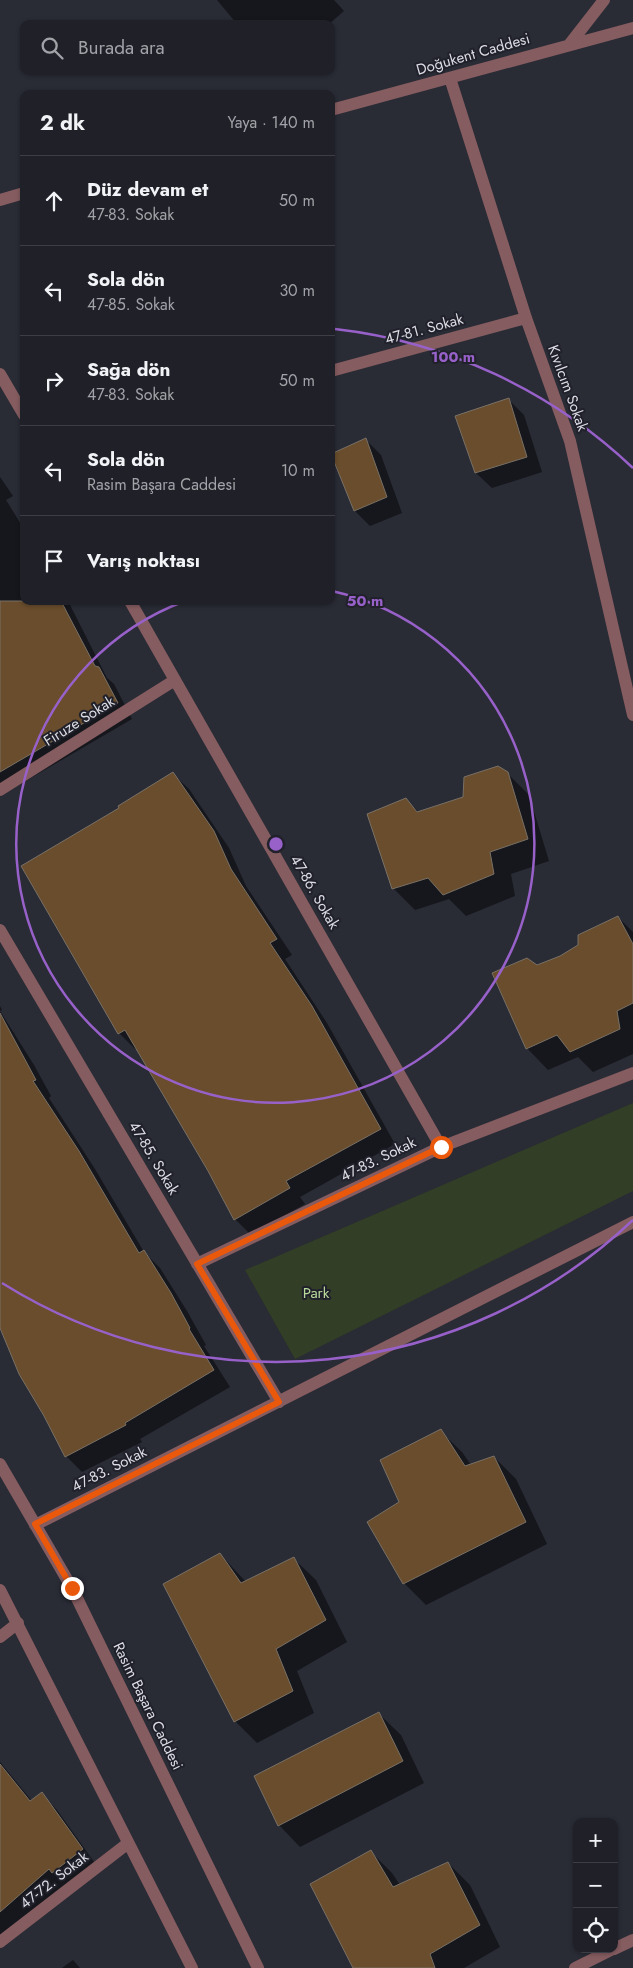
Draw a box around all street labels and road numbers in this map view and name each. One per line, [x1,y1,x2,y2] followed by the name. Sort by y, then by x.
[414,27,532,81] street label: Doğukent Caddesi
[382,308,466,350] street label: 47-81. Sokak
[542,342,594,435] street label: Kıvılcım Sokak
[39,690,119,752] street label: Firuze Sokak
[285,851,345,934] street label: 47-86. Sokak
[123,1117,185,1199] street label: 47-85. Sokak
[336,1131,420,1187] street label: 47-83. Sokak
[68,1440,151,1497] street label: 47-83. Sokak
[107,1638,189,1774] street label: Rasim Başara Caddesi
[15,1846,93,1914] street label: 47-72. Sokak

